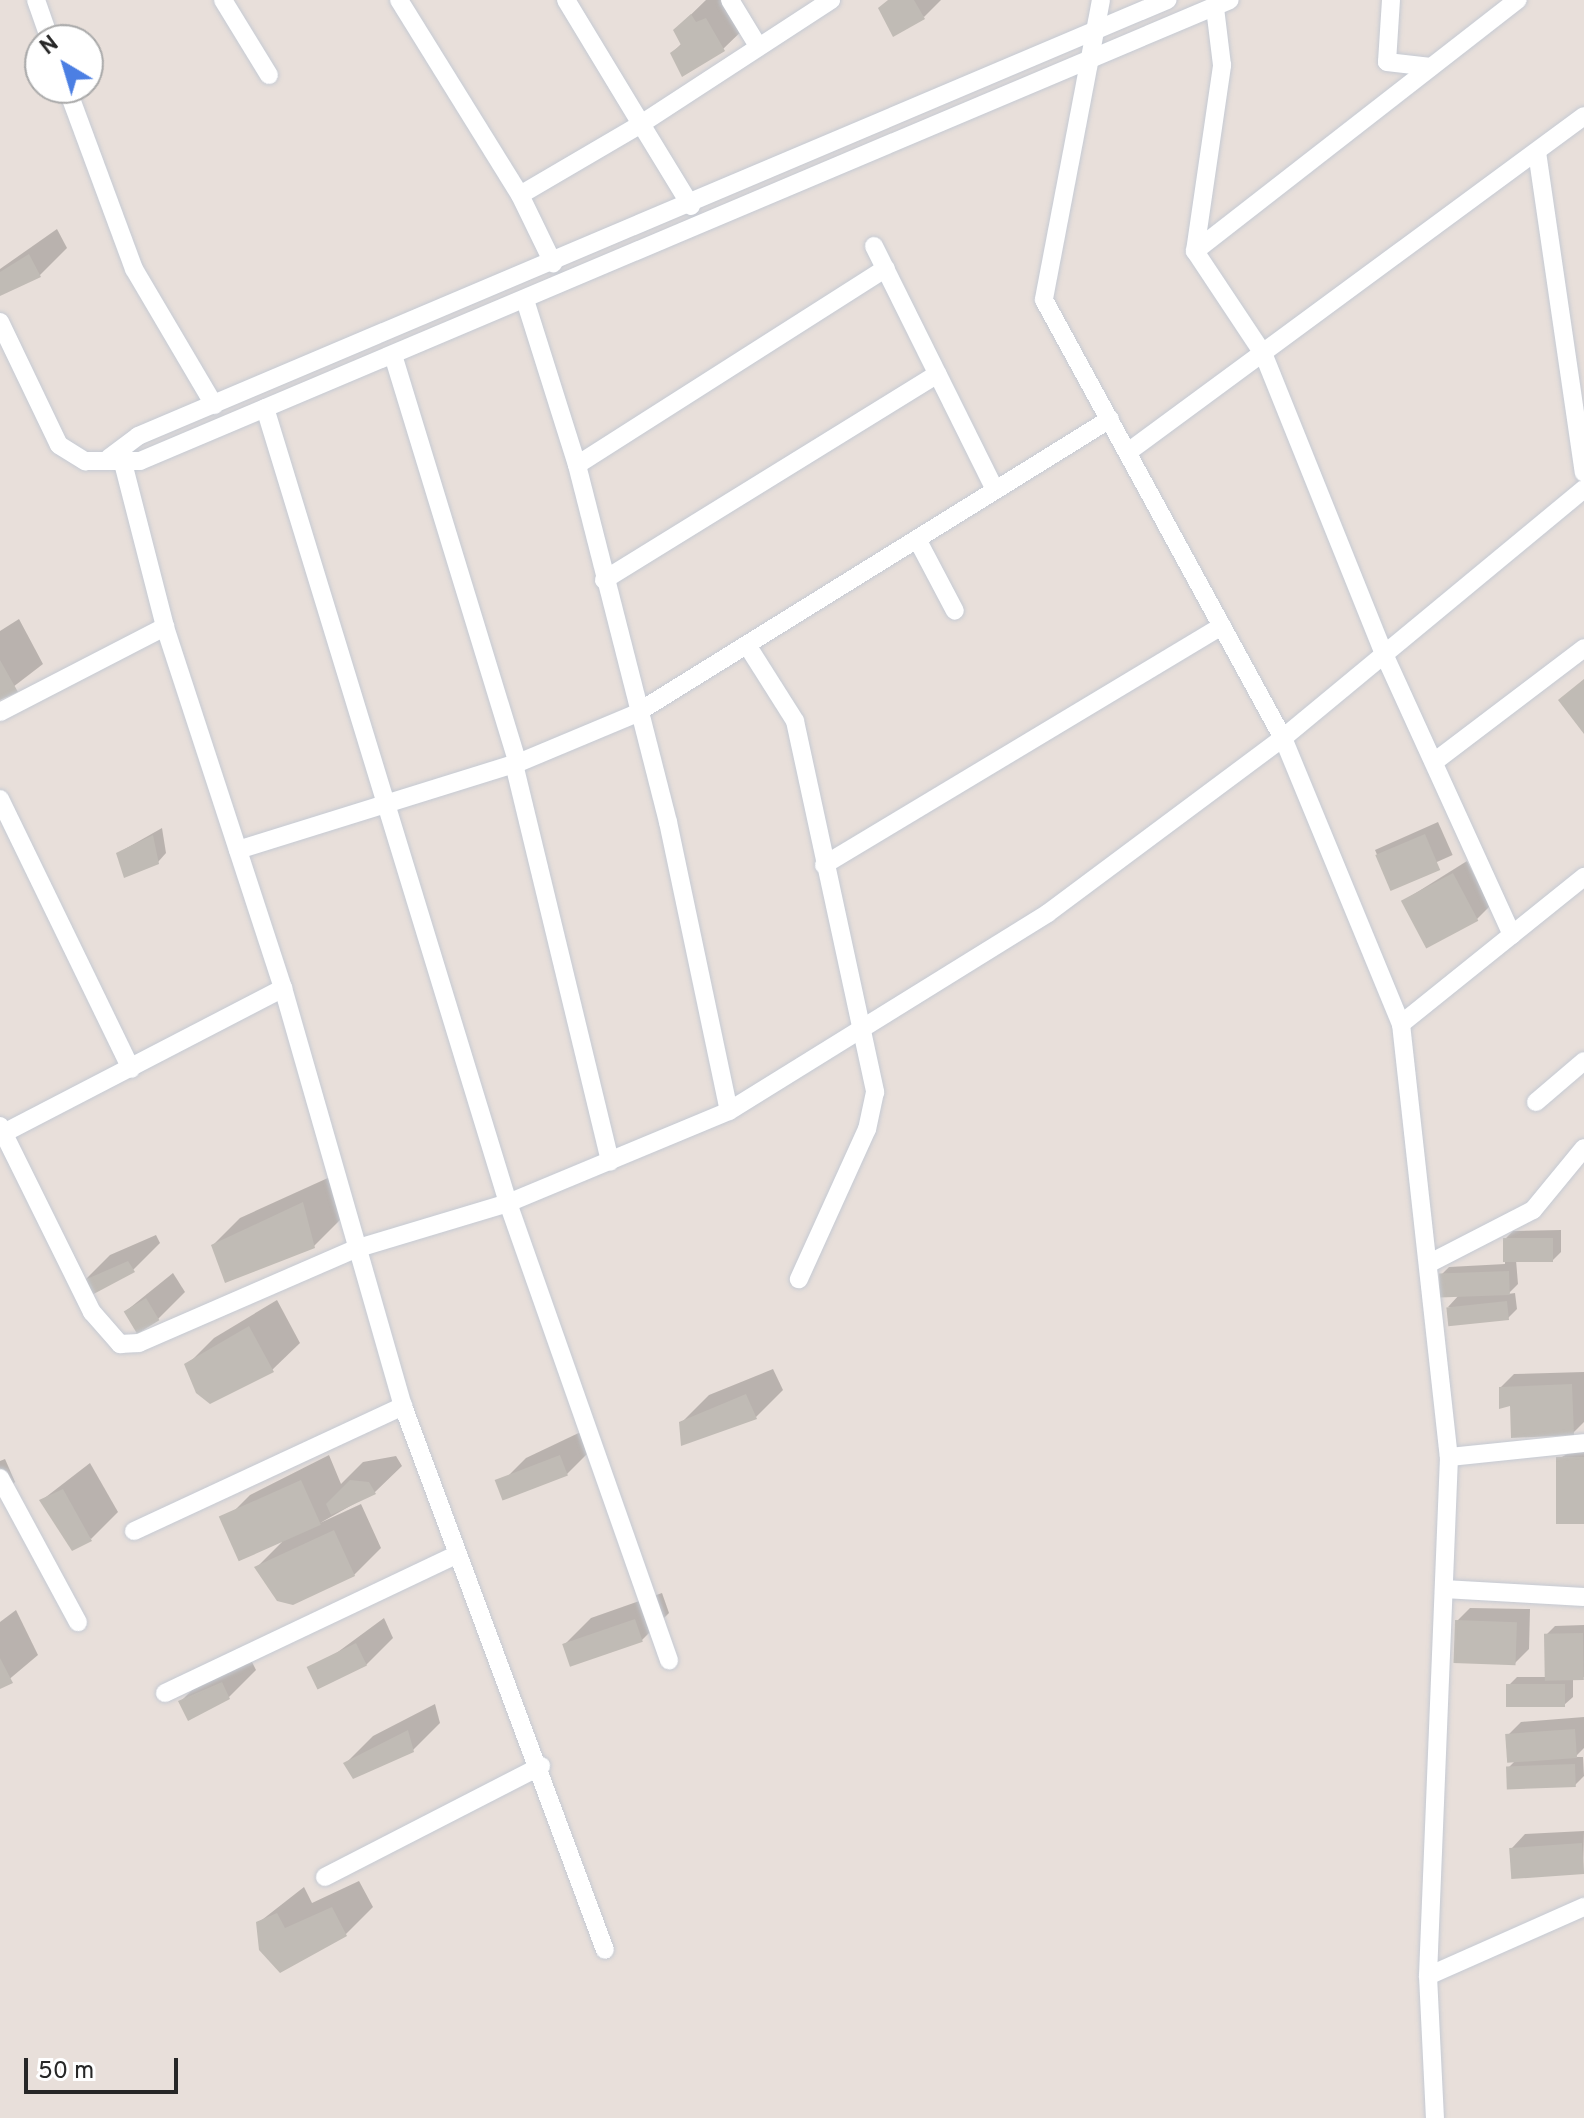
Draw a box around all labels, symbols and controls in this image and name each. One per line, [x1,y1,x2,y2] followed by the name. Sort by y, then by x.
[24,24,104,104] north arrow
[36,31,65,62] text: N
[28,2042,182,2092] scale bar
[38,2057,94,2087] text: 50 m

